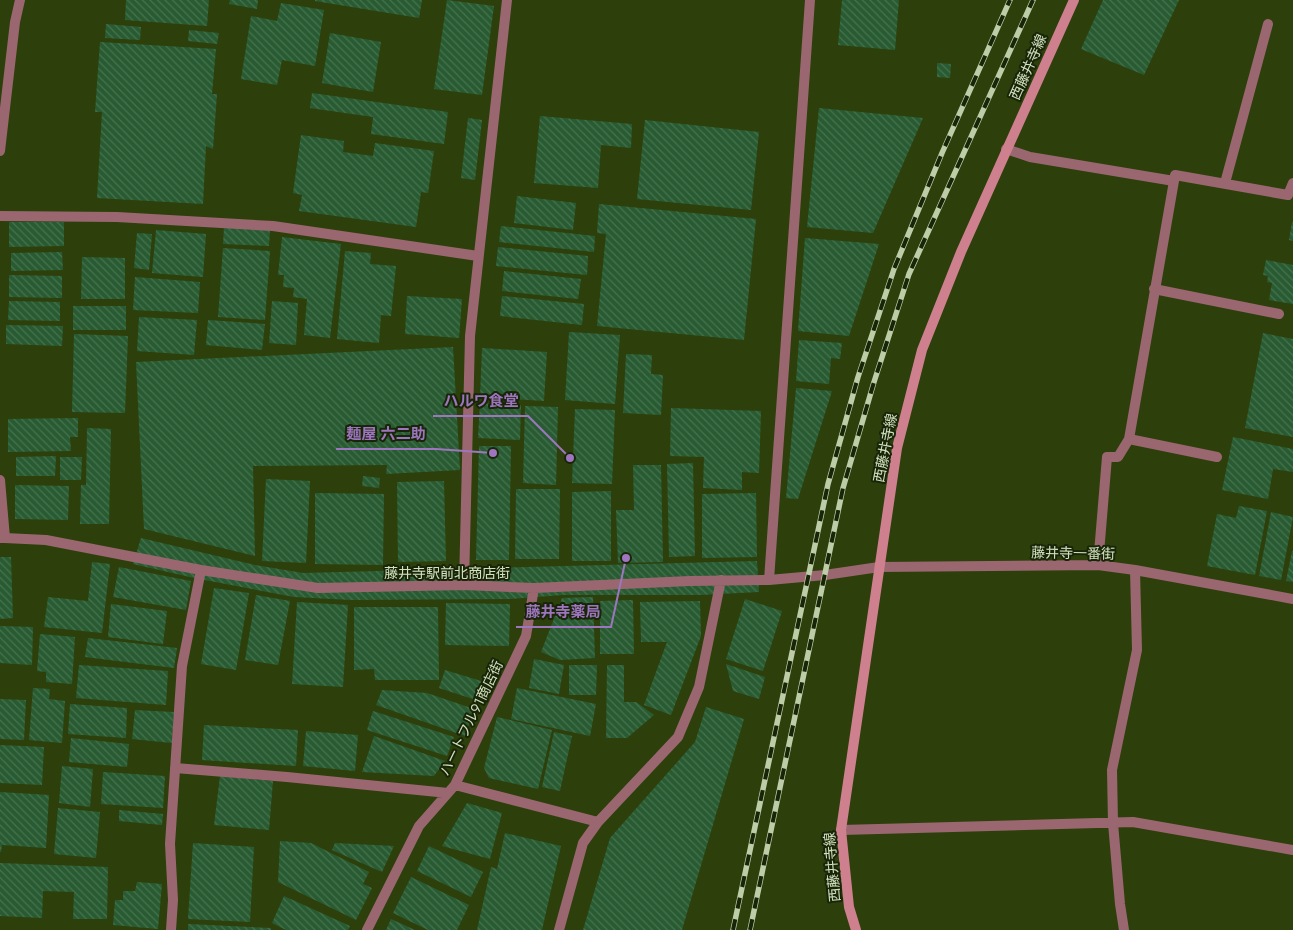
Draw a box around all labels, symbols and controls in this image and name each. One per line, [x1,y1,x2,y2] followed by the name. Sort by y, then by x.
[1005,31,1051,103] street label: 西藤井寺線
[433,386,528,416] callout: ハルワ食堂
[443,390,519,412] text: ハルワ食堂
[869,412,901,484] street label: 西藤井寺線
[336,419,436,449] callout: 麺屋 六二助
[346,423,426,445] text: 麺屋 六二助
[1031,542,1115,564] street label: 藤井寺一番街
[384,563,510,583] street label: 藤井寺駅前北商店街
[516,597,611,627] callout: 藤井寺薬局
[525,601,601,623] text: 藤井寺薬局
[434,657,508,779] street label: ハートフル91商店街
[819,831,845,903] street label: 西藤井寺線

